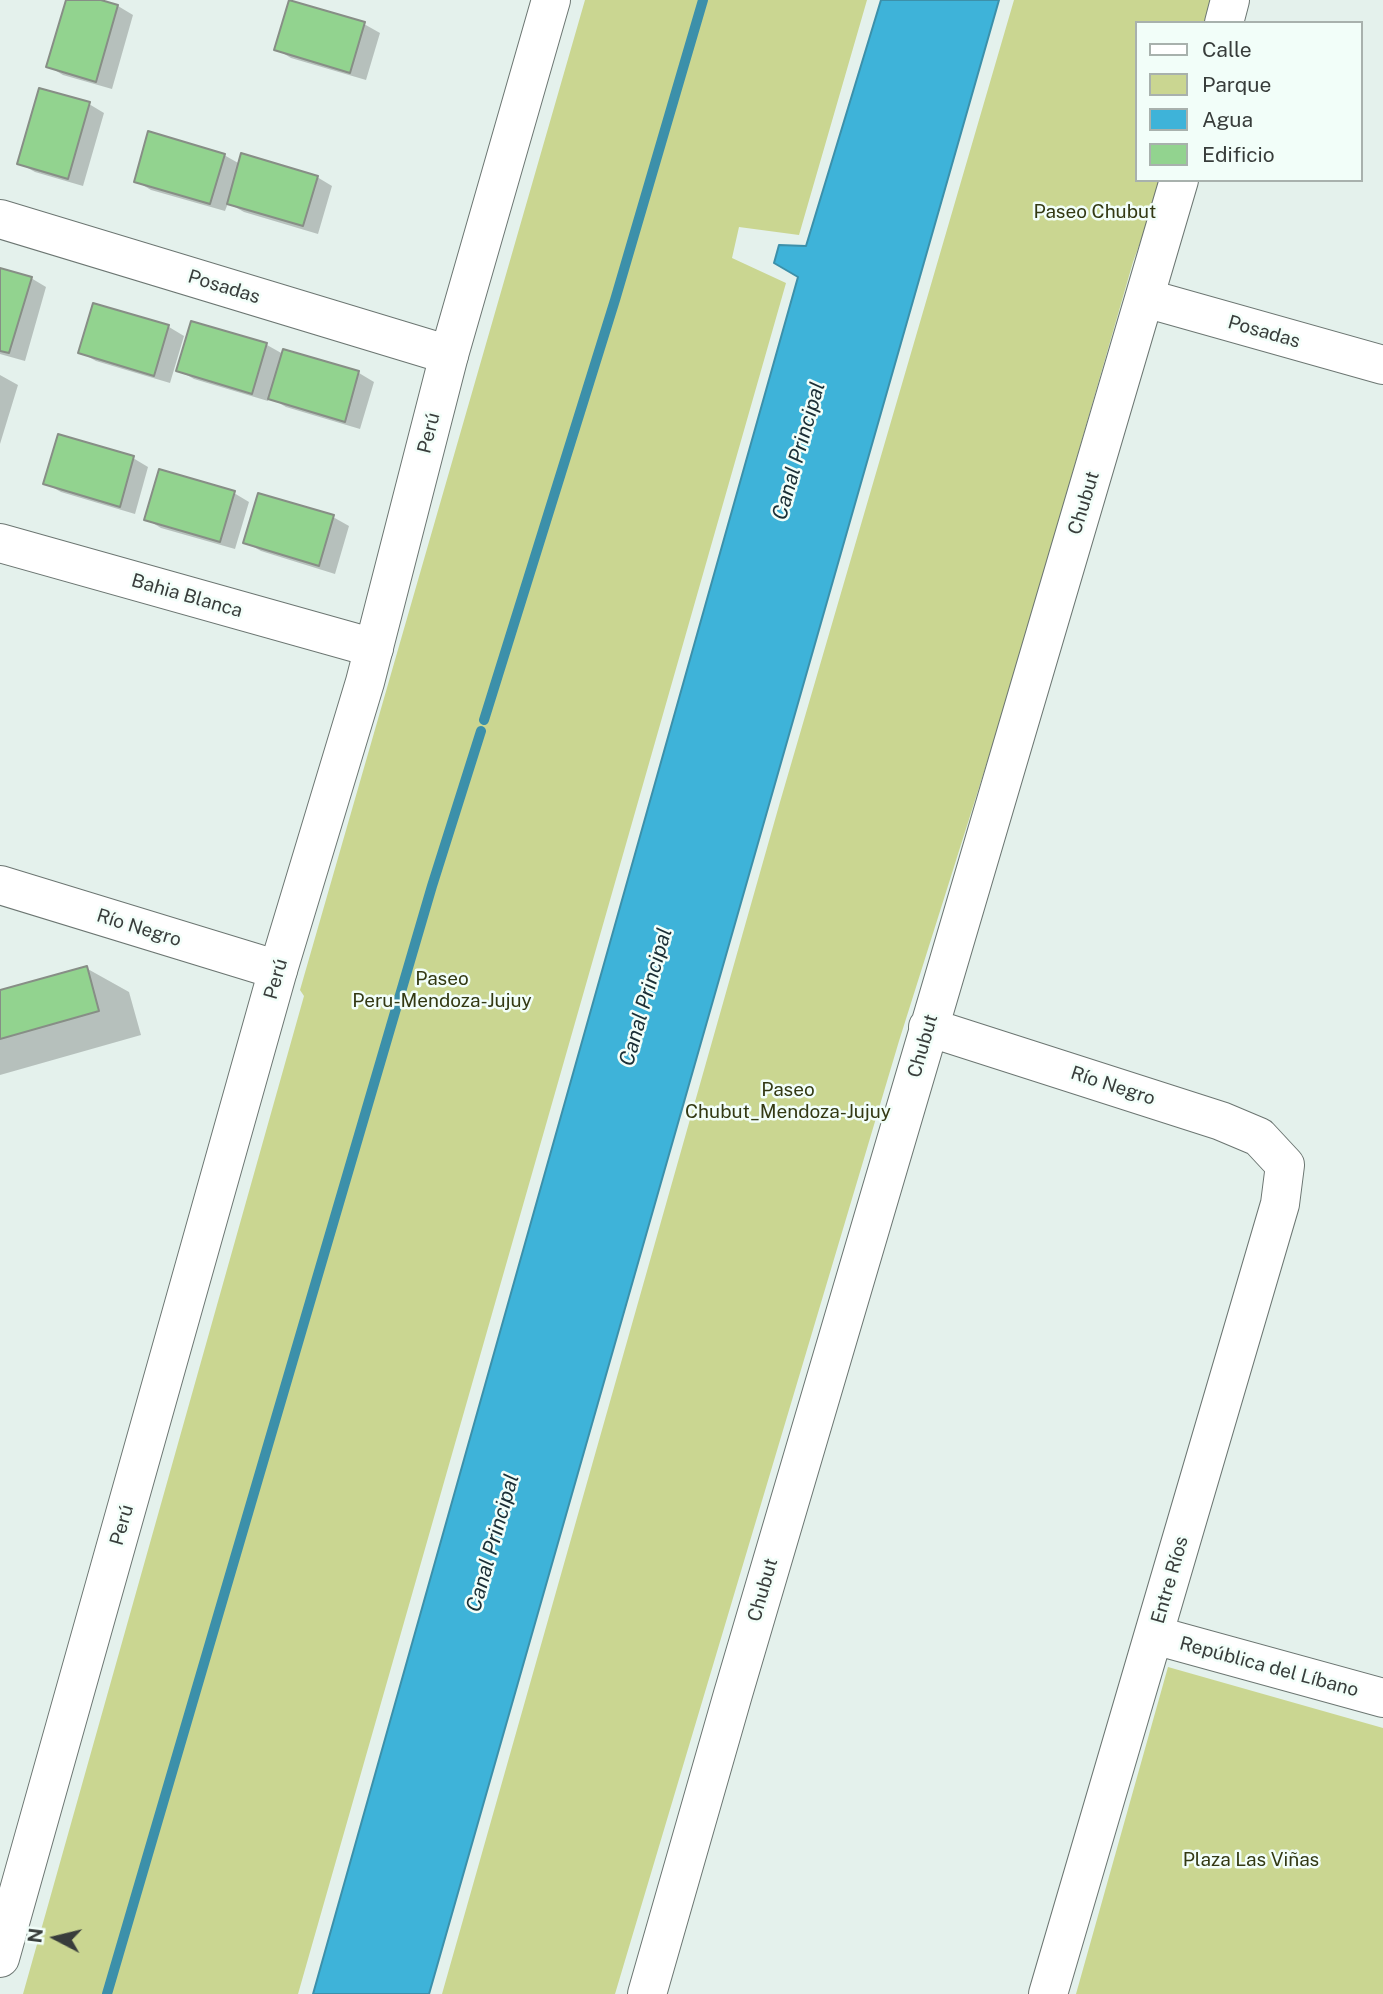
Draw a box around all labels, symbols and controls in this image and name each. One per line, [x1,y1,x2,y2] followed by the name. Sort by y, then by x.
[1134,21,1362,182] legend
[1202,37,1252,62] text: Calle
[1202,72,1271,97] text: Parque
[1202,107,1253,132] text: Agua
[1202,142,1275,167] text: Edificio
[1034,201,1156,223] park label: Paseo Chubut
[185,265,263,309] street label: Posadas
[1225,311,1303,353] street label: Posadas
[767,379,831,523] water label: Canal Principal
[413,410,445,456] street label: Perú
[1064,469,1104,537] street label: Chubut
[129,569,245,623] street label: Bahia Blanca
[94,904,184,952] street label: Río Negro
[614,925,678,1069] water label: Canal Principal
[259,956,293,1002] street label: Perú
[352,968,532,1012] park label: Paseo Peru-Mendoza-Jujuy
[903,1012,943,1080] street label: Chubut
[1068,1062,1158,1110] street label: Río Negro
[685,1079,891,1123] park label: Paseo Chubut_Mendoza-Jujuy
[461,1471,525,1615] water label: Canal Principal
[105,1502,139,1548] street label: Perú
[1147,1534,1193,1626] street label: Entre Ríos
[743,1556,783,1624] street label: Chubut
[1177,1632,1361,1702] street label: República del Líbano
[1183,1849,1319,1871] park label: Plaza Las Viñas
[21,1903,91,1973] north arrow
[23,1927,47,1944] text: N

